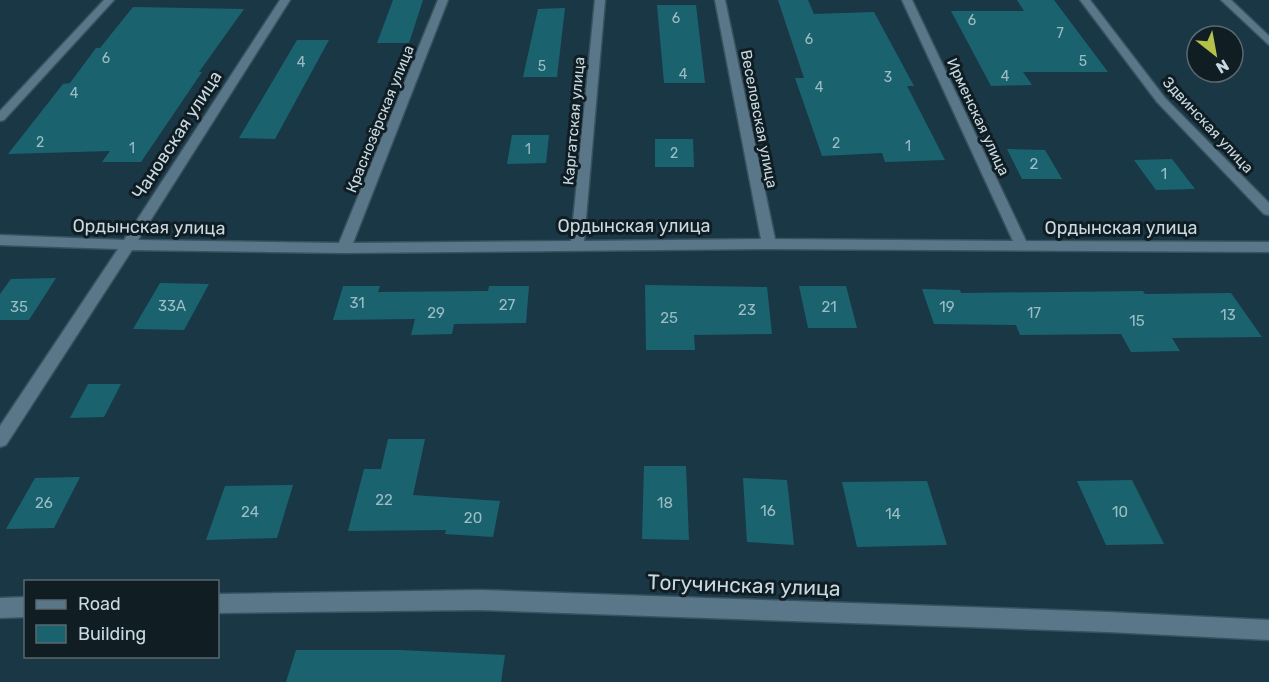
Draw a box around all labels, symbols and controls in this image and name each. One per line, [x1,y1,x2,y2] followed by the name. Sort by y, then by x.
[672,10,680,27] house number: 6
[968,12,976,29] house number: 6
[1185,24,1245,84] north arrow
[1056,25,1064,42] house number: 7
[805,31,813,48] house number: 6
[342,43,418,195] street label: Краснозёрская улица
[737,48,781,190] street label: Веселовская улица
[102,50,110,67] house number: 6
[1079,53,1087,70] house number: 5
[297,54,306,71] house number: 4
[943,55,1013,179] street label: Ирменская улица
[1213,55,1232,78] text: N
[559,56,589,186] street label: Каргатская улица
[538,58,546,75] house number: 5
[679,66,688,83] house number: 4
[127,67,227,203] street label: Чановская улица
[1001,68,1010,85] house number: 4
[884,69,892,86] house number: 3
[1159,73,1257,177] street label: Здвинская улица
[815,79,824,96] house number: 4
[70,85,79,102] house number: 4
[36,134,44,151] house number: 2
[832,135,840,152] house number: 2
[905,138,911,155] house number: 1
[129,140,135,157] house number: 1
[525,141,531,158] house number: 1
[670,145,678,162] house number: 2
[1030,155,1039,173] house number: 2
[1161,165,1167,183] house number: 1
[72,215,226,239] street label: Ордынская улица
[558,215,710,237] street label: Ордынская улица
[1045,217,1197,239] street label: Ордынская улица
[349,294,365,312] house number: 31
[499,296,516,314] house number: 27
[158,297,186,315] house number: 33А
[10,298,28,316] house number: 35
[821,298,837,316] house number: 21
[939,298,955,316] house number: 19
[738,301,756,319] house number: 23
[427,304,445,322] house number: 29
[1027,304,1041,322] house number: 17
[1220,306,1236,324] house number: 13
[660,309,678,327] house number: 25
[1129,312,1145,330] house number: 15
[375,491,393,509] house number: 22
[35,494,53,512] house number: 26
[657,494,673,512] house number: 18
[760,502,776,520] house number: 16
[241,503,259,521] house number: 24
[1112,503,1128,521] house number: 10
[885,505,901,523] house number: 14
[464,509,482,527] house number: 20
[647,569,841,601] street label: Тогучинская улица
[24,580,219,658] legend
[78,593,121,615] text: Road
[78,623,146,645] text: Building

